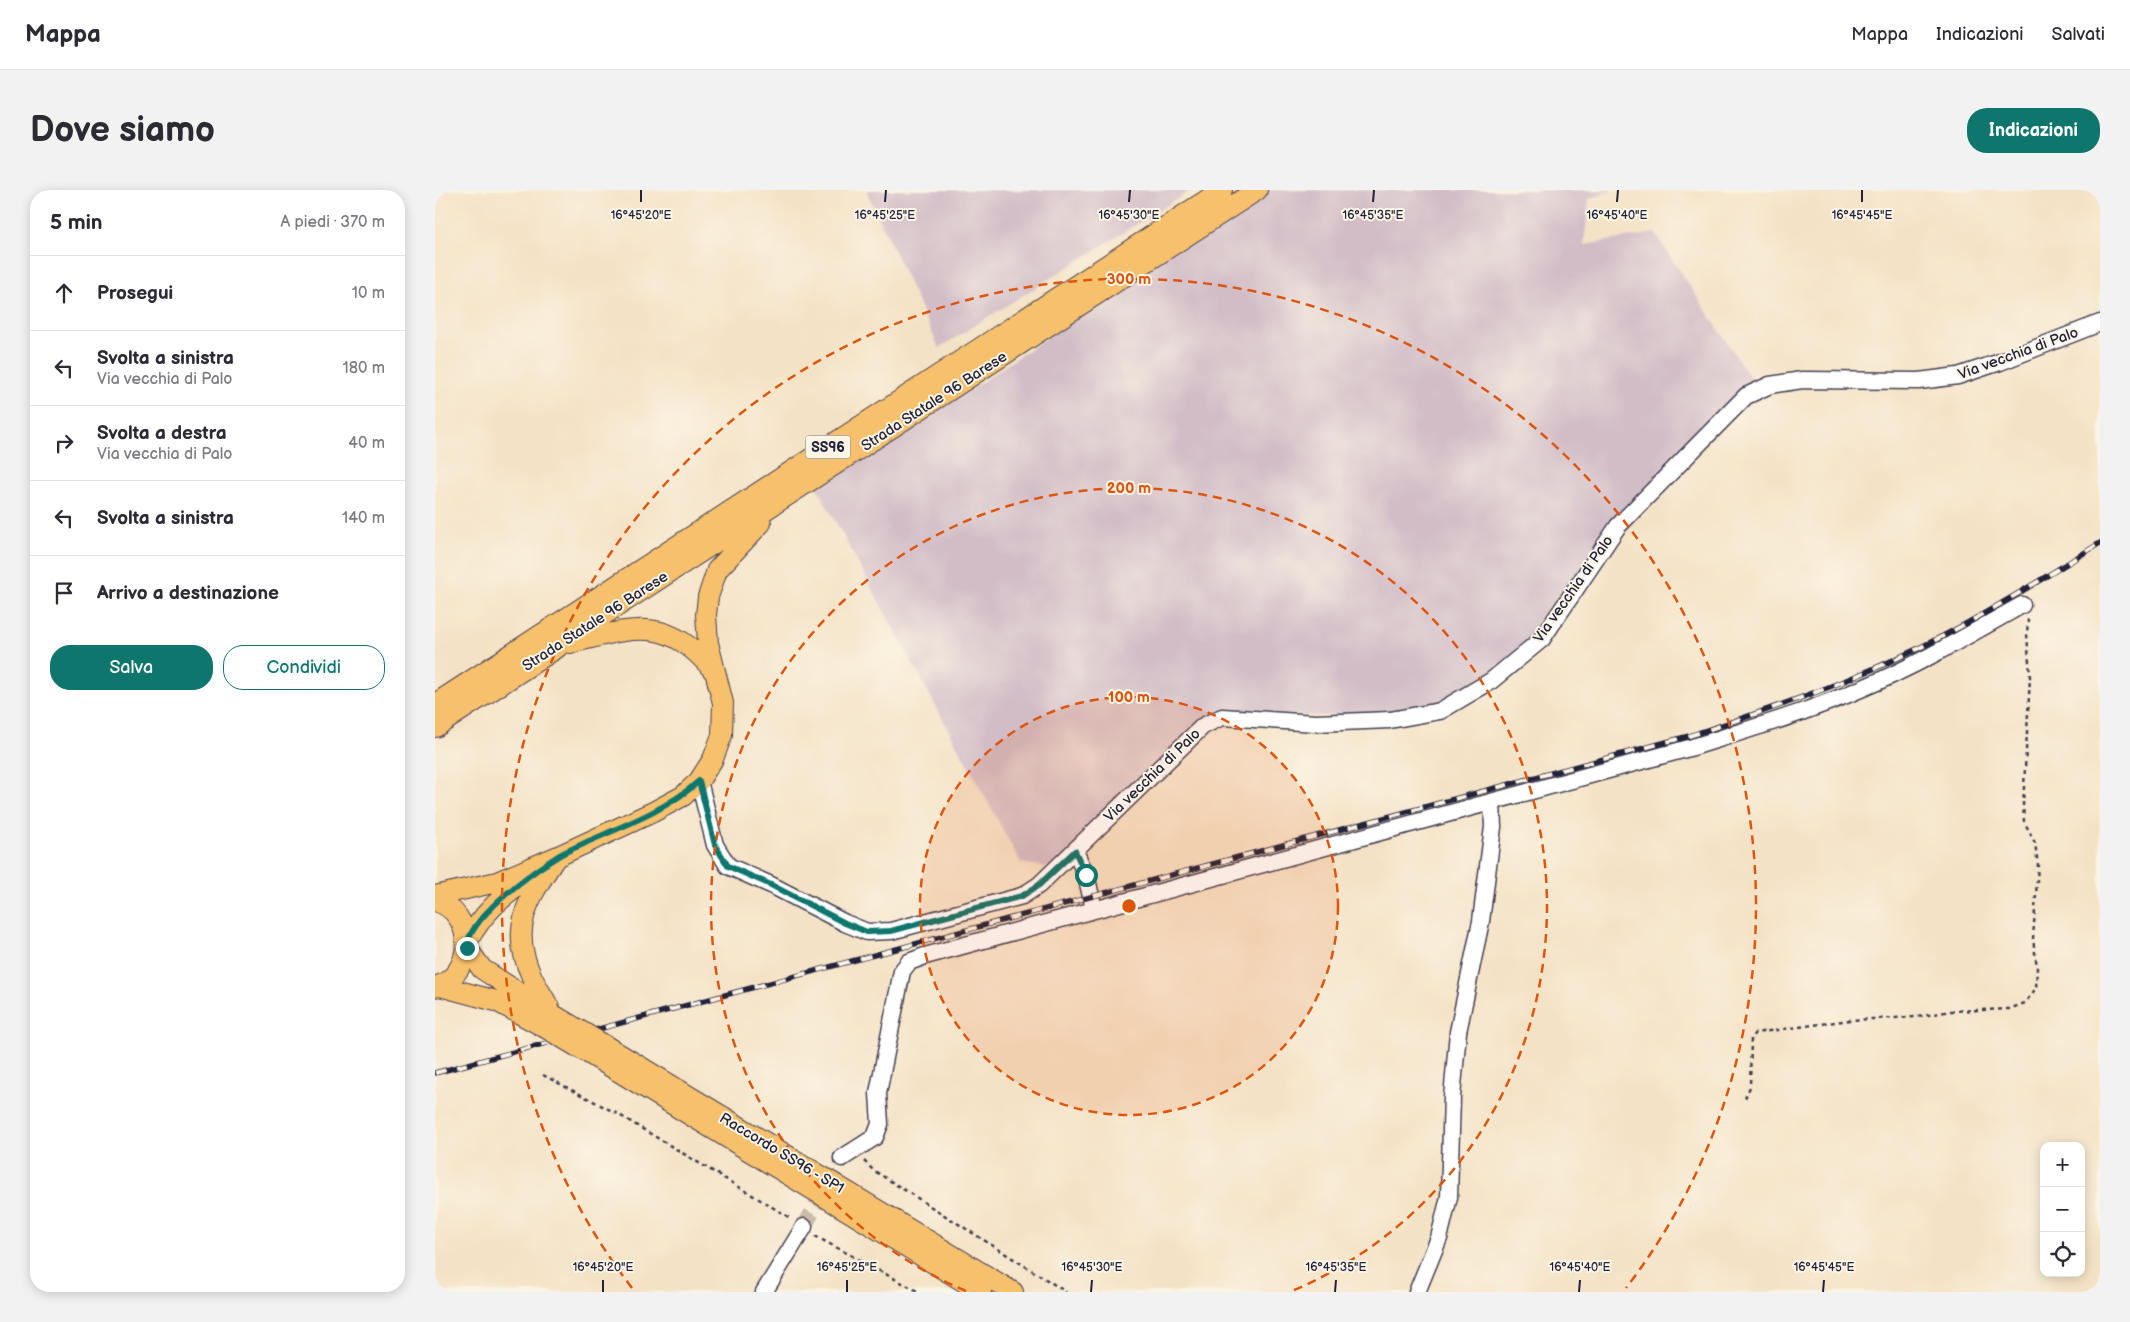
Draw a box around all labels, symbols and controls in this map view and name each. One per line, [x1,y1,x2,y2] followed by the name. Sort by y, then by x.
[25,20,101,49] text: Mappa
[1851,24,1908,45] text: Mappa
[1936,24,2024,45] text: Indicazioni
[2052,24,2105,45] text: Salvati
[1967,108,2100,153] button: Indicazioni
[30,109,215,152] text: Dove siamo
[611,208,671,223] text: 16°45'20"E
[855,208,915,223] text: 16°45'25"E
[1099,208,1160,223] text: 16°45'30"E
[1343,208,1403,223] text: 16°45'35"E
[1587,208,1648,223] text: 16°45'40"E
[1832,208,1892,223] text: 16°45'45"E
[50,210,103,235] text: 5 min
[280,213,385,232] text: A piedi · 370 m
[1107,270,1151,289] text: 300 m
[50,279,78,307] icon: ahead
[97,282,173,305] text: Prosegui
[352,284,385,303] text: 10 m
[1955,323,2081,384] street label: Via vecchia di Palo
[97,347,234,370] text: Svolta a sinistra
[858,347,1011,456] street label: Strada Statale 96 Barese
[50,354,78,382] icon: left
[343,359,385,378] text: 180 m
[97,370,232,389] text: Via vecchia di Palo
[97,422,227,445] text: Svolta a destra
[50,429,78,457] icon: right
[348,434,385,453] text: 40 m
[805,436,851,458] road number: SS96
[97,445,232,464] text: Via vecchia di Palo
[1107,479,1151,498] text: 200 m
[50,504,78,532] icon: left
[97,507,234,530] text: Svolta a sinistra
[342,509,385,528] text: 140 m
[1529,532,1618,647] street label: Via vecchia di Palo
[519,567,672,676] street label: Strada Statale 96 Barese
[50,579,78,607] icon: arrive
[97,582,279,605] text: Arrivo a destinazione
[50,645,213,690] button: Salva
[223,645,385,690] button: Condividi
[1108,688,1150,707] text: 100 m
[1100,724,1205,826] street label: Via vecchia di Palo
[1075,864,1098,887] route start
[1120,897,1138,915] centre of rings
[456,937,479,960] route end
[716,1109,848,1198] street label: Raccordo SS96 - SP1
[2040,1142,2085,1277] map controls
[2040,1142,2085,1187] button: +
[2040,1187,2085,1232] button: −
[2040,1232,2085,1277] button: locate
[573,1260,633,1275] text: 16°45'20"E
[817,1260,877,1275] text: 16°45'25"E
[1062,1260,1123,1275] text: 16°45'30"E
[1306,1260,1366,1275] text: 16°45'35"E
[1550,1260,1611,1275] text: 16°45'40"E
[1794,1260,1854,1275] text: 16°45'45"E

